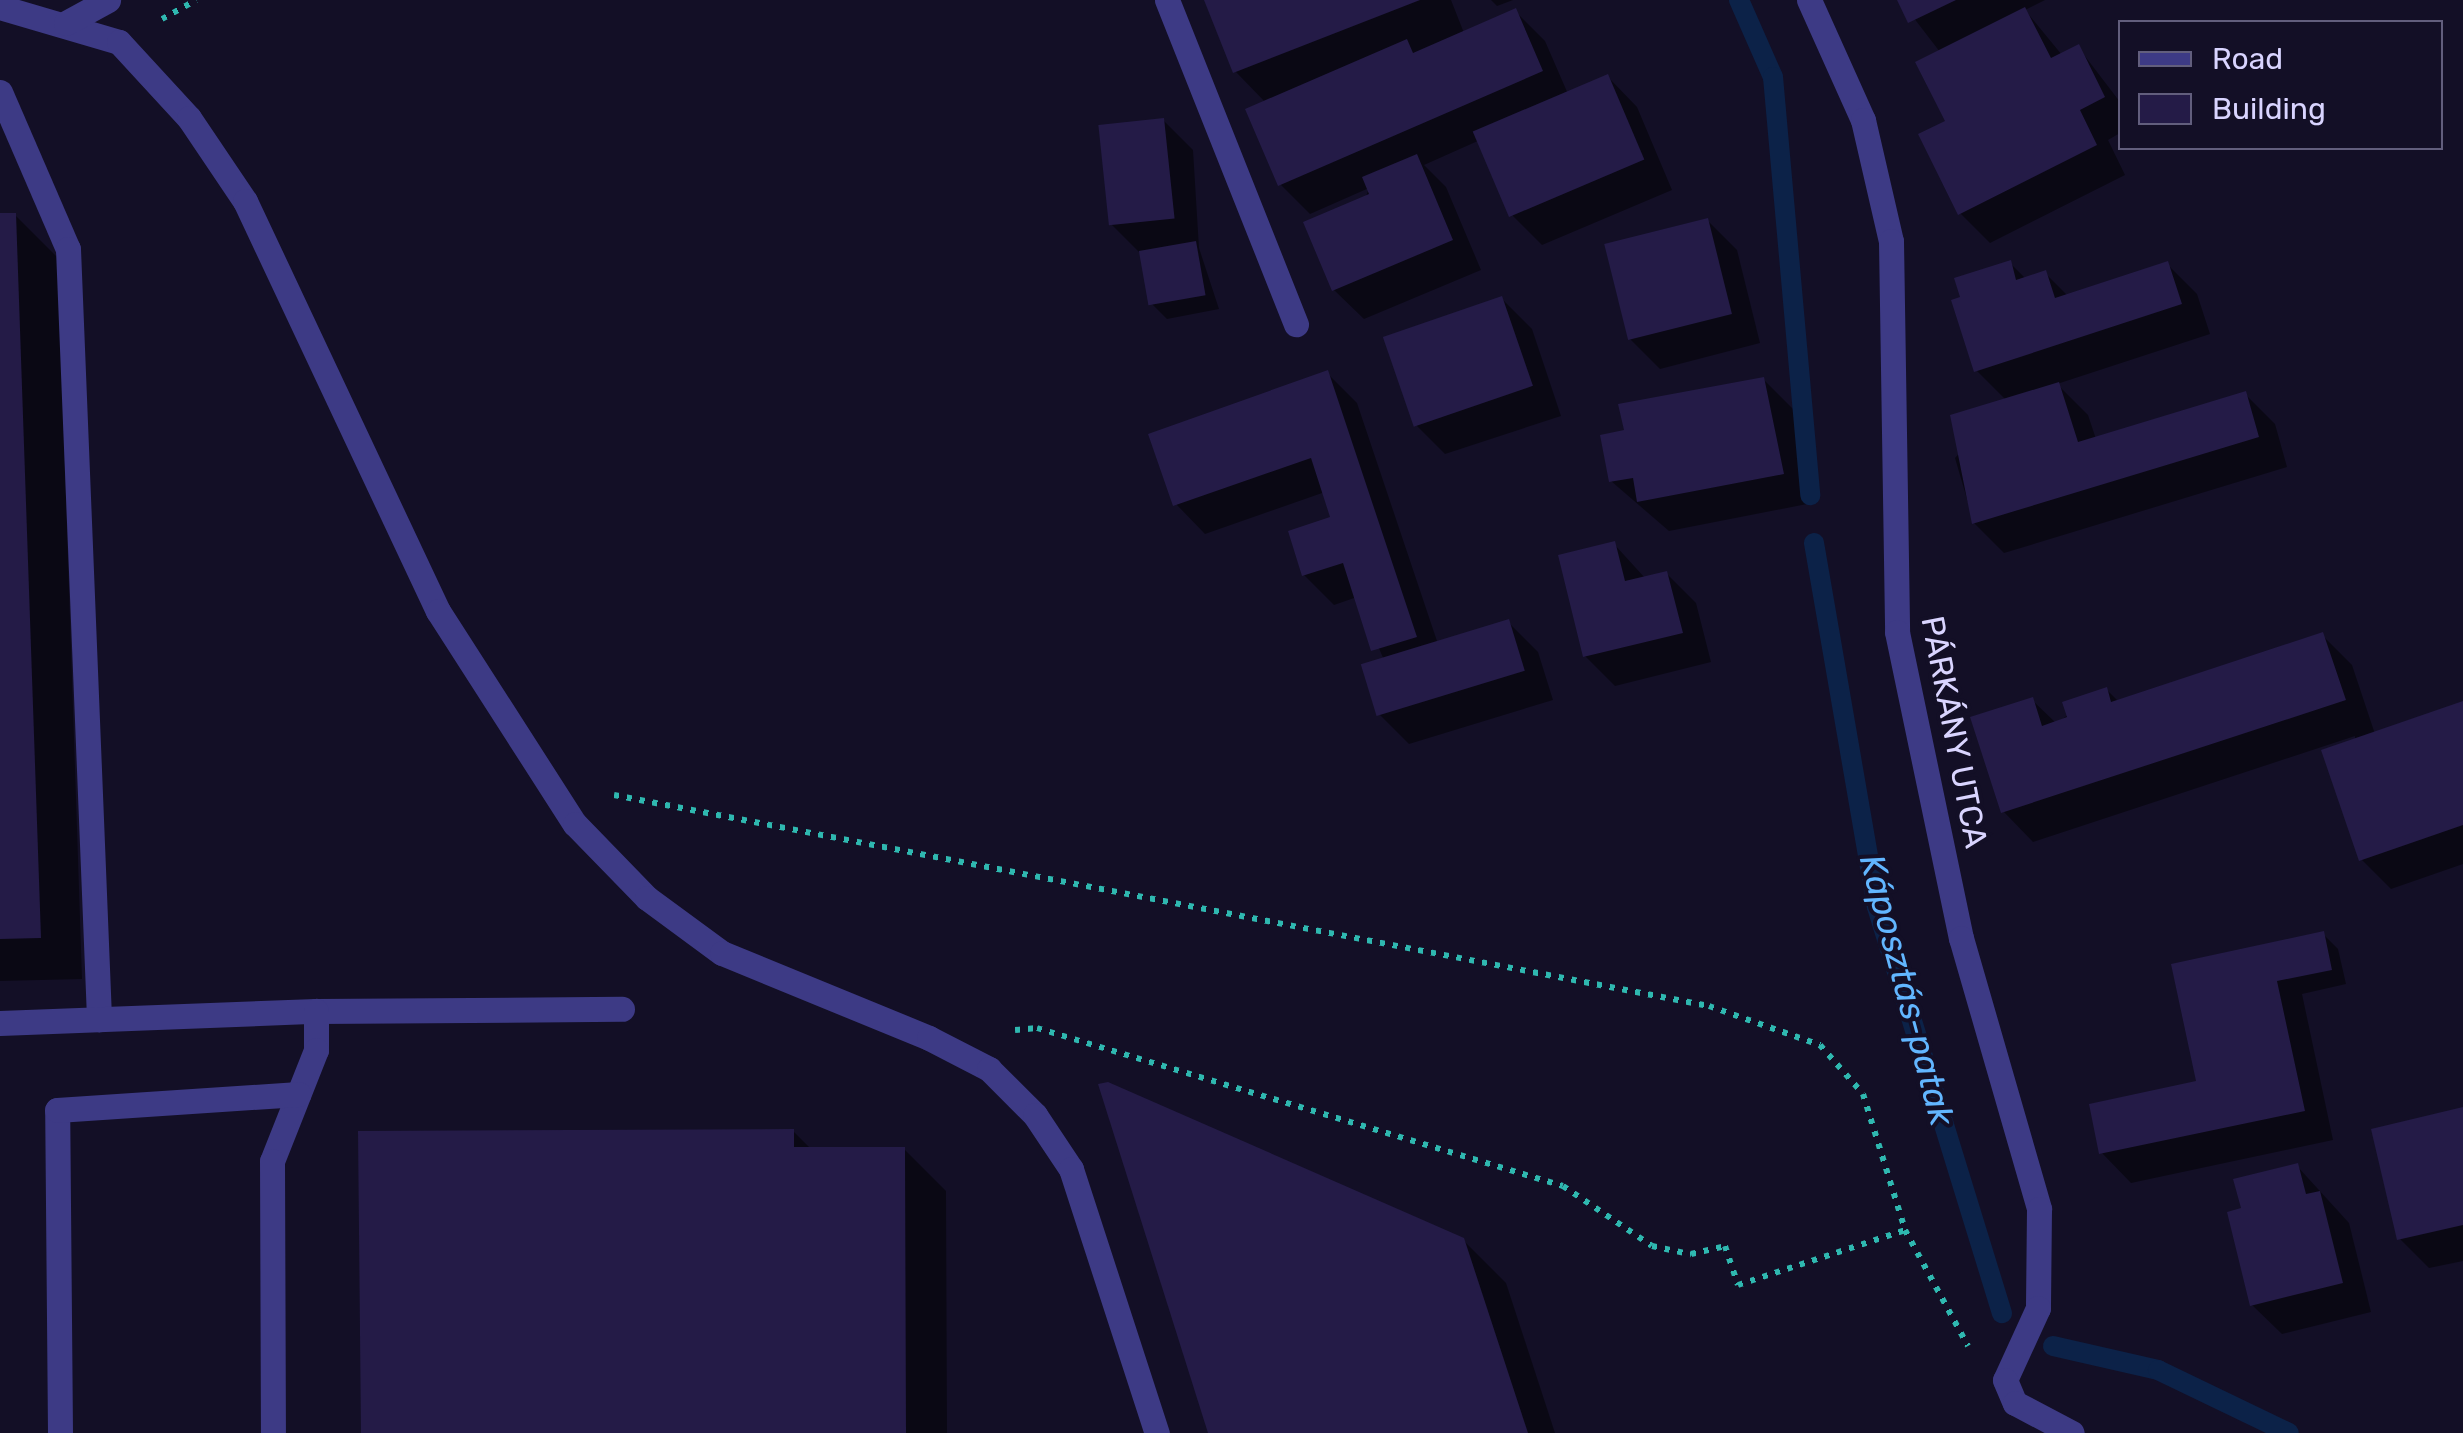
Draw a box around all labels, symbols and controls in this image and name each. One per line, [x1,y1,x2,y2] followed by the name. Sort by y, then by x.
[2118,20,2443,150] legend
[2212,41,2283,77] text: Road
[2212,91,2326,127] text: Building
[1913,612,1995,852] street label: PÁRKÁNY UTCA
[1851,850,1963,1130] water label: Káposztás-patak

